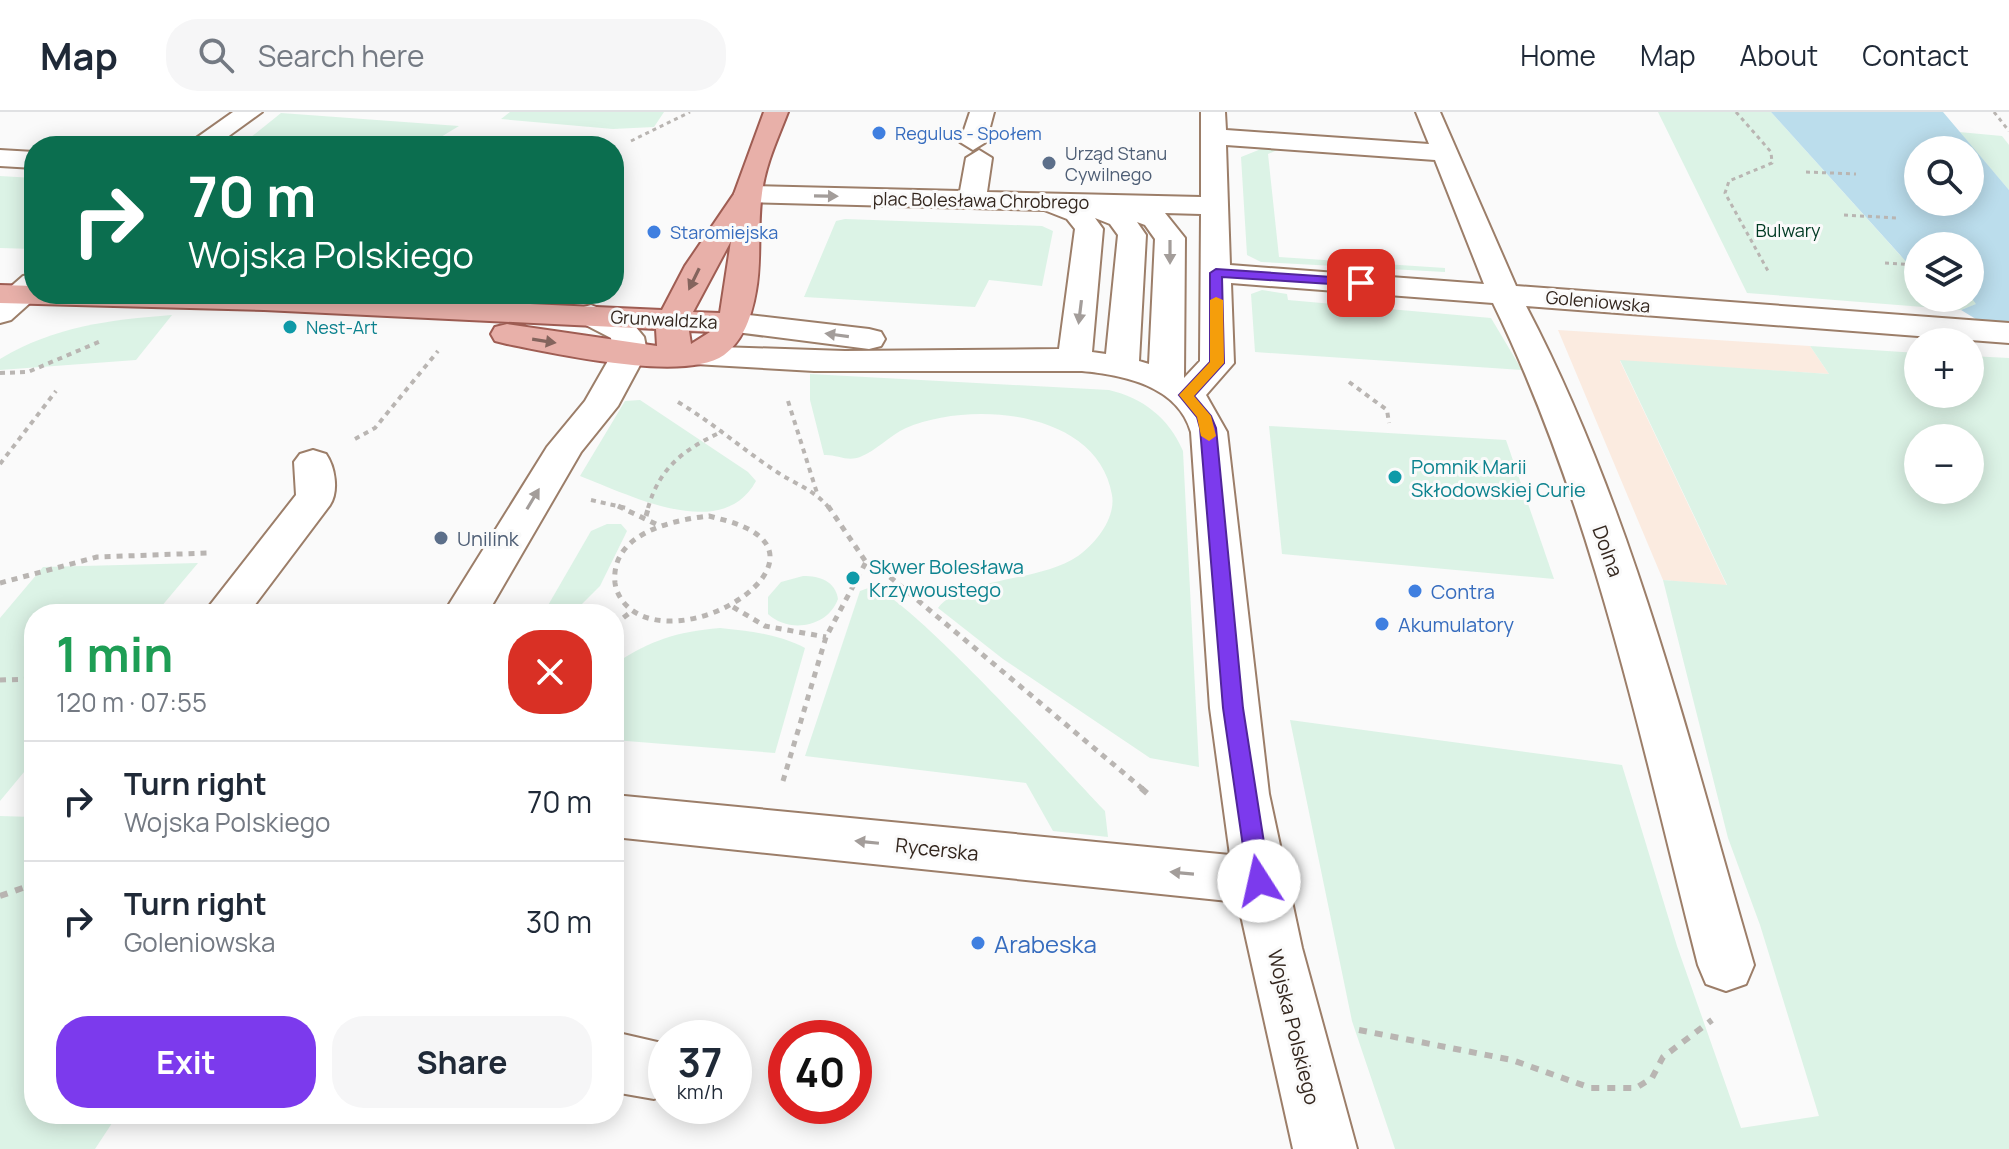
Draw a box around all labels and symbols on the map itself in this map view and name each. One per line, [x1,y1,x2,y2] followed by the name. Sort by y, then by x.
[895,121,1042,145] place label: Regulus - Społem
[870,124,888,142] marker: Regulus - Społem
[1065,141,1167,186] place label: Urząd Stanu Cywilnego
[1040,154,1058,172] marker: Urząd Stanu Cywilnego
[873,186,1089,214] street label: plac Bolesława Chrobrego
[814,189,839,202] one-way arrow
[1755,218,1821,242] park label: Bulwary
[670,220,778,244] place label: Staromiejska
[645,223,663,241] marker: Staromiejska
[1164,240,1176,265] one-way arrow
[1327,249,1395,317] pin
[687,267,701,290] one-way arrow
[1545,284,1651,318] street label: Goleniowska
[1073,300,1086,325] one-way arrow
[610,304,718,334] street label: Grunwaldzka
[306,315,378,339] place label: Nest-Art
[281,318,299,336] marker: Nest-Art
[824,328,849,341] one-way arrow
[532,335,557,348] one-way arrow
[1411,453,1586,503] place label: Pomnik Marii Skłodowskiej Curie
[1386,468,1404,486] marker: Pomnik Marii Skłodowskiej Curie
[526,488,540,510] one-way arrow
[1586,522,1630,580] street label: Dolna
[457,525,520,552] place label: Unilink
[432,529,450,547] marker: Unilink
[869,553,1024,603] place label: Skwer Bolesława Krzywoustego
[844,569,862,587] marker: Skwer Bolesława Krzywoustego
[1431,578,1495,605] place label: Contra
[1406,582,1424,600] marker: Contra
[1398,611,1515,638] place label: Akumulatory
[1373,615,1391,633] marker: Akumulatory
[894,831,980,867] street label: Rycerska
[854,835,879,848] one-way arrow
[1217,839,1301,923] position arrow
[1169,866,1194,879] one-way arrow
[994,927,1097,960] place label: Arabeska
[969,934,987,952] marker: Arabeska
[1262,947,1326,1107] street label: Wojska Polskiego
[768,1020,872,1124] speed limit sign: 40

